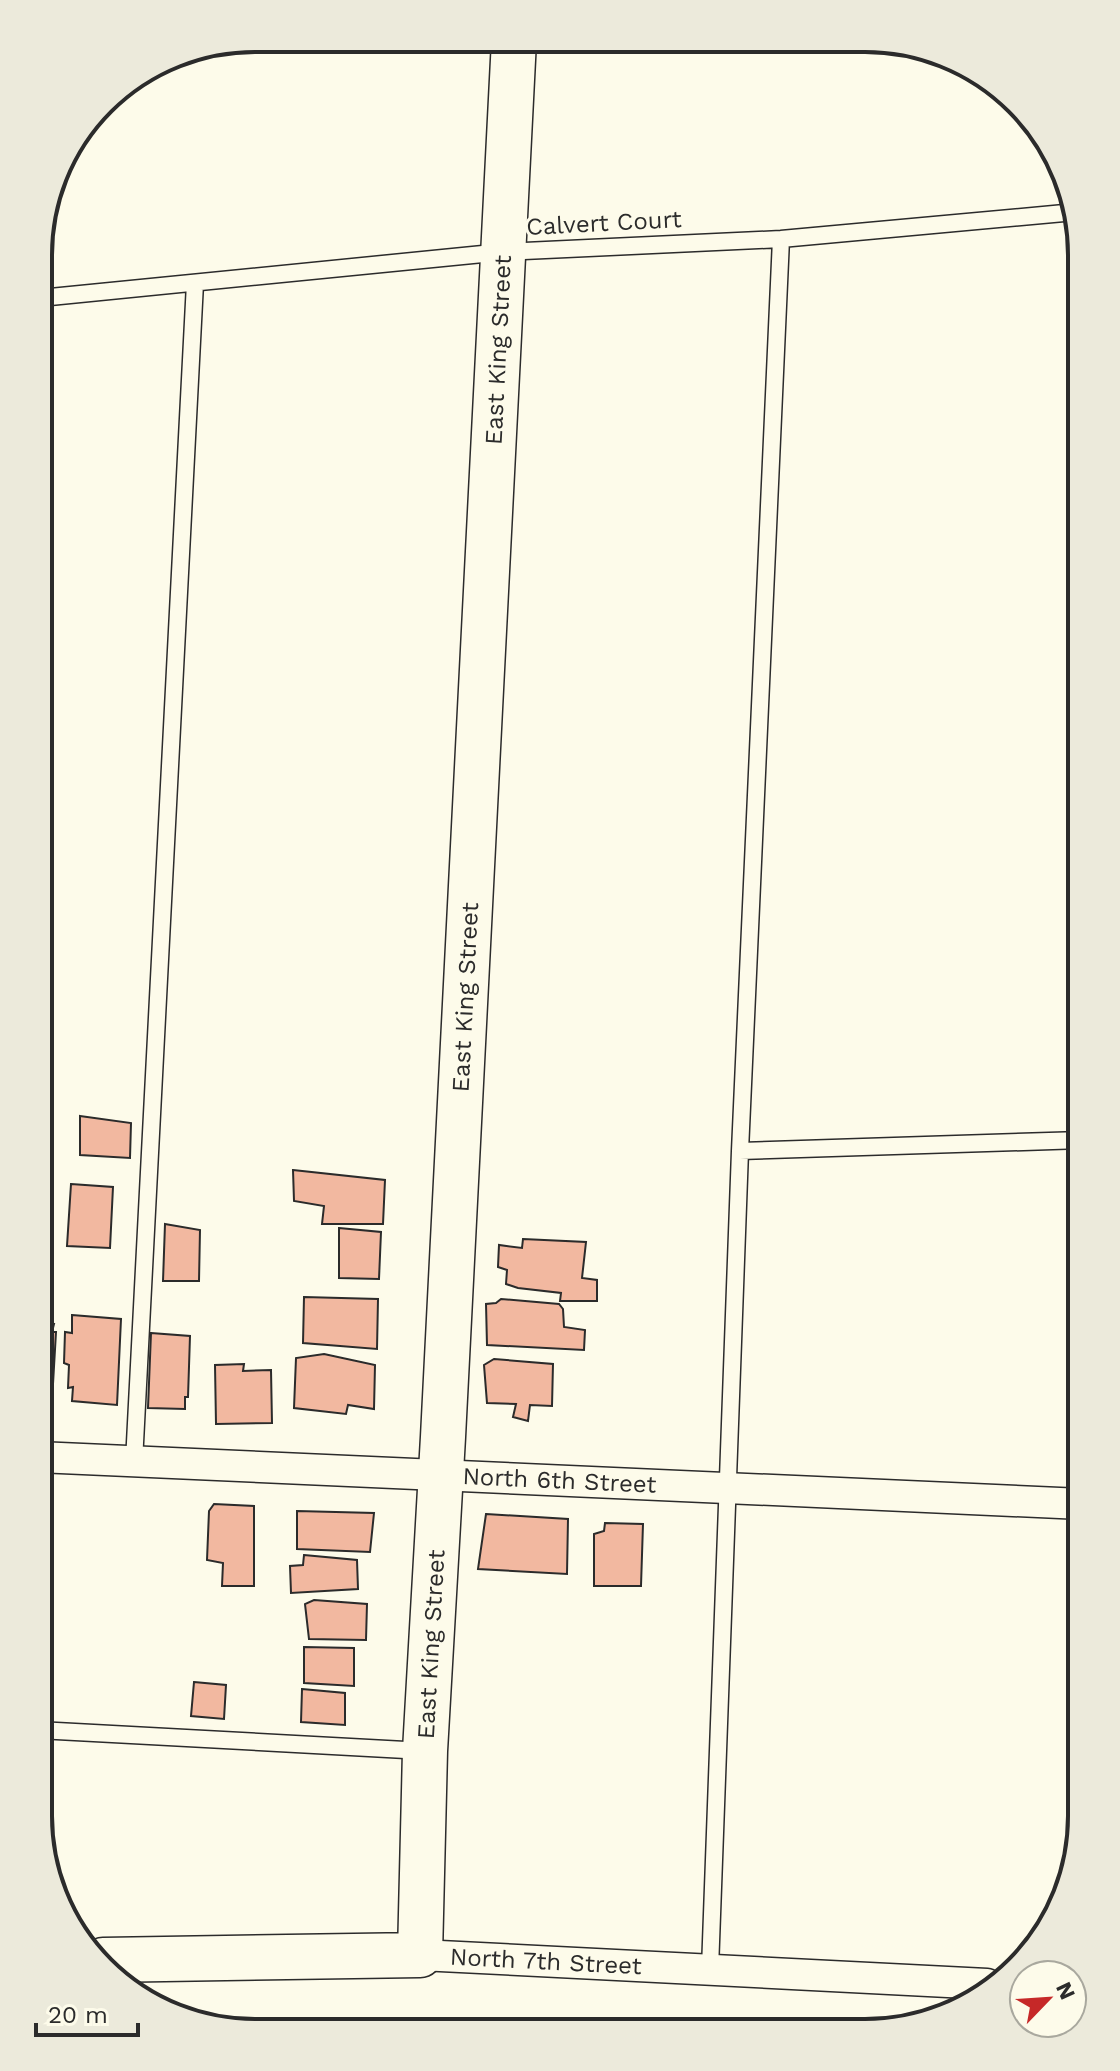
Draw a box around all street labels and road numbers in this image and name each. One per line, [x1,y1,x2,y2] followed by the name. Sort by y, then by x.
[526,205,682,241] street label: Calvert Court
[479,254,517,446] street label: East King Street
[447,902,484,1093] street label: East King Street
[462,1462,657,1499] street label: North 6th Street
[412,1549,451,1740] street label: East King Street
[449,1943,642,1980] street label: North 7th Street

